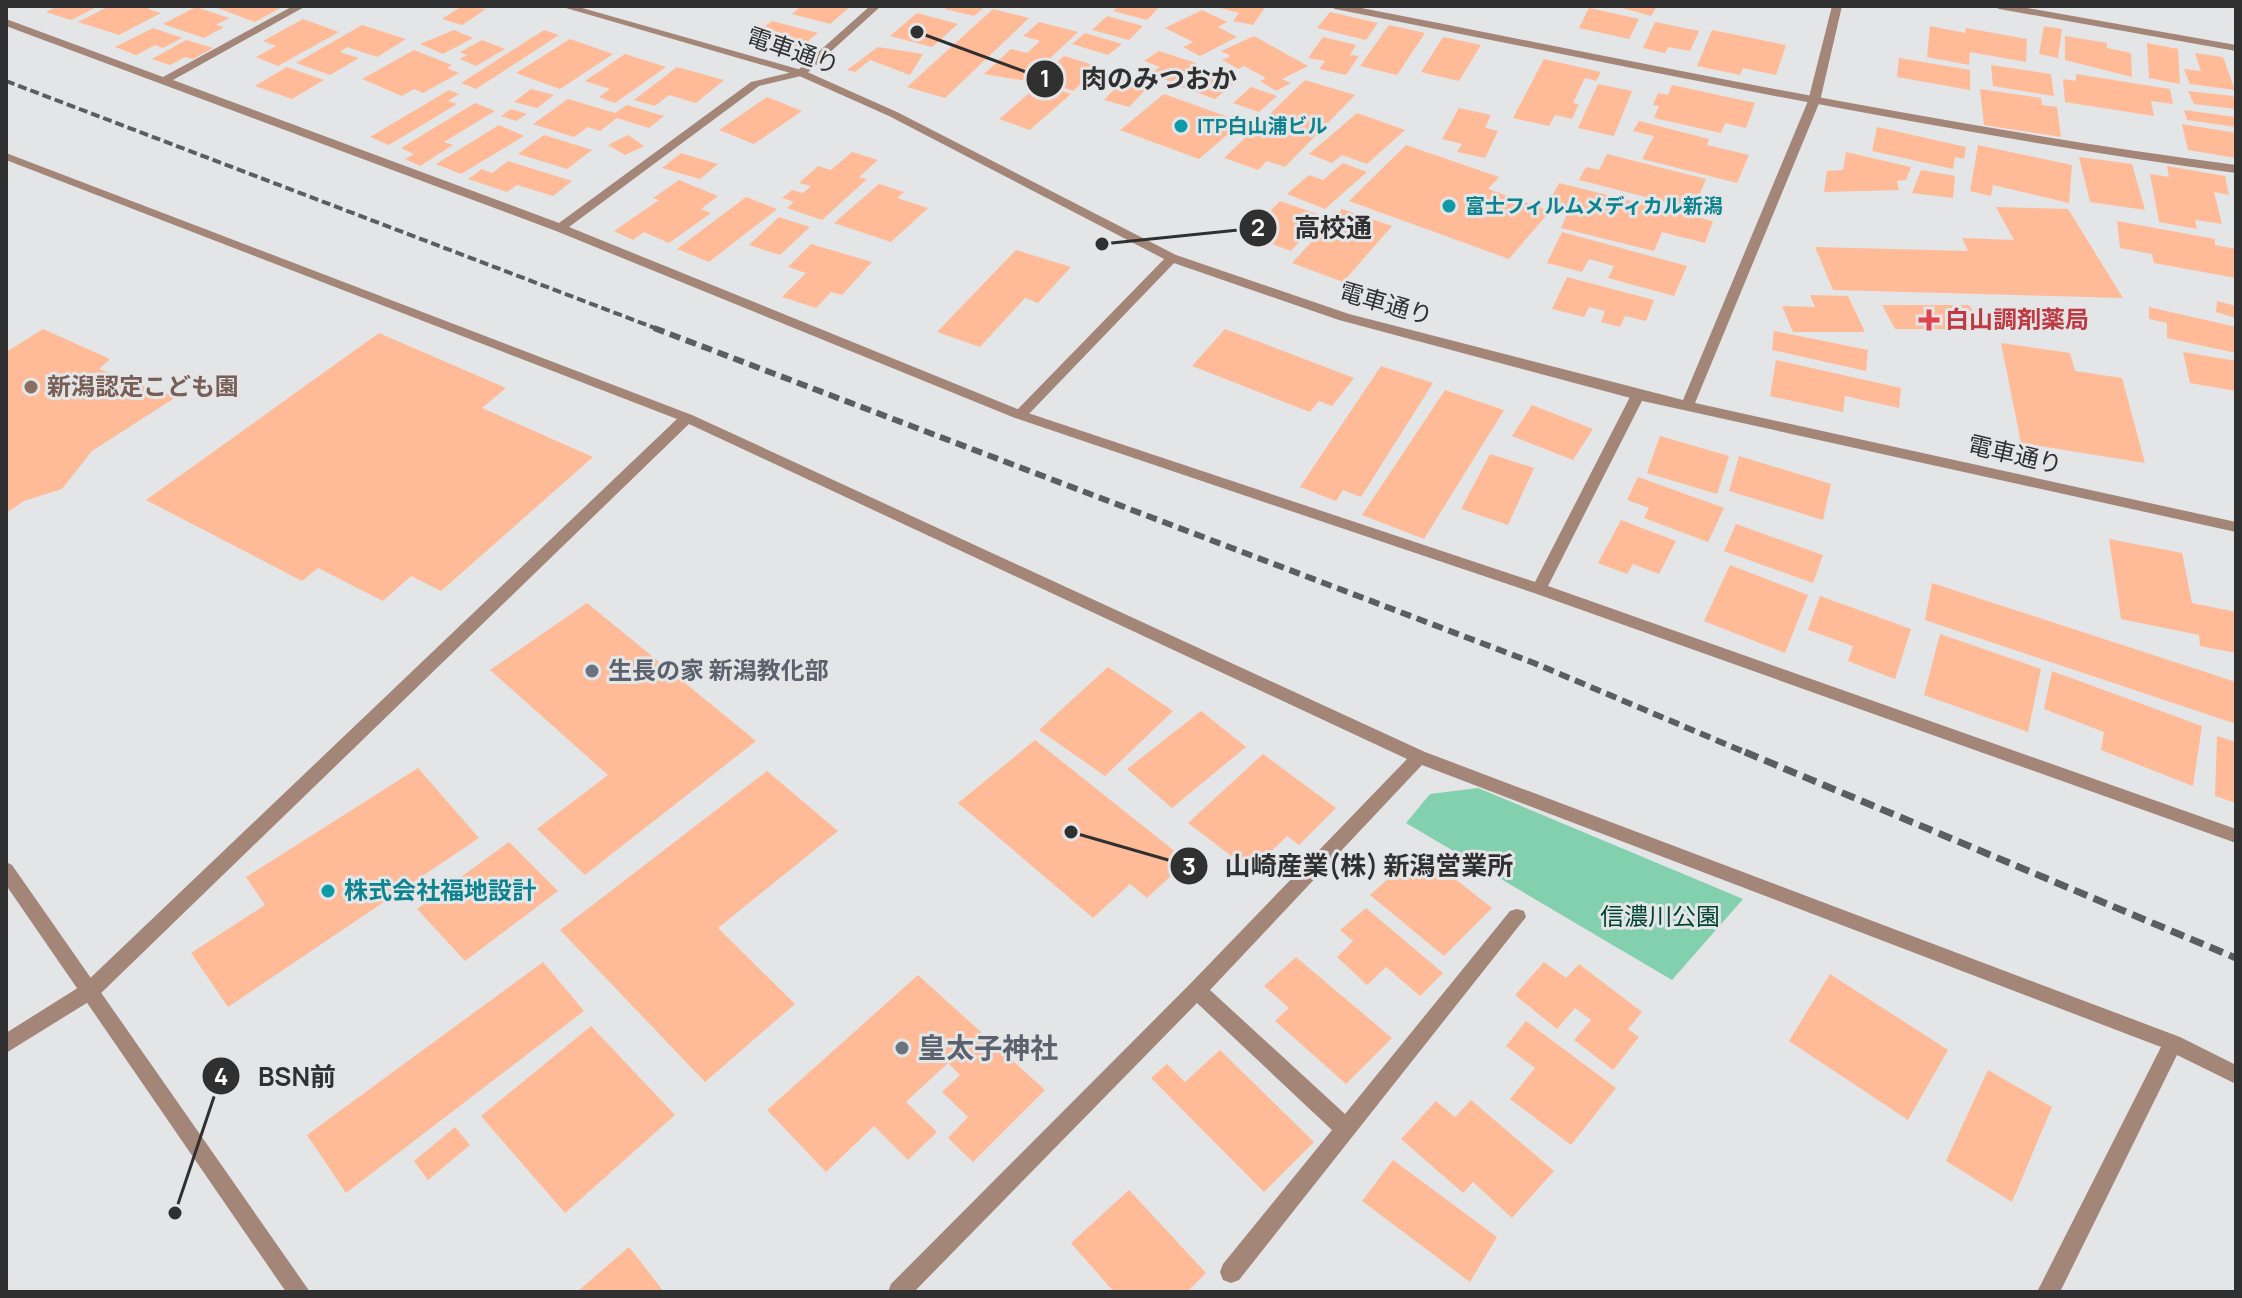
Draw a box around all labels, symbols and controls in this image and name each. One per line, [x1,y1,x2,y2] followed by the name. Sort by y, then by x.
[743,18,844,81] street label: 電車通り
[1025,54,1253,104] callout: 肉のみつおか
[1081,60,1237,96] text: 肉のみつおか
[1040,61,1050,94] text: 1
[1197,112,1328,139] place label: ITP白山浦ビル
[1172,117,1190,135] marker: ITP白山浦ビル
[1465,192,1723,219] place label: 富士フィルムメディカル新潟
[1440,197,1458,215] marker: 富士フィルムメディカル新潟
[1238,203,1388,253] callout: 高校通
[1294,209,1372,245] text: 高校通
[1251,210,1265,243] text: 2
[1336,273,1437,332] street label: 電車通り
[1945,302,2089,335] place label: 白山調剤薬局
[1920,311,1938,329] marker: 白山調剤薬局
[47,369,239,402] place label: 新潟認定こども園
[22,378,40,396] marker: 新潟認定こども園
[1965,427,2066,480] street label: 電車通り
[608,653,829,686] place label: 生長の家 新潟教化部
[583,662,601,680] marker: 生長の家 新潟教化部
[1169,841,1530,891] callout: 山崎産業(株) 新潟営業所
[1225,847,1513,883] text: 山崎産業(株) 新潟営業所
[1182,849,1196,882] text: 3
[344,873,536,906] place label: 株式会社福地設計
[319,882,337,900] marker: 株式会社福地設計
[1600,899,1720,932] park label: 信濃川公園
[918,1028,1058,1066] place label: 皇太子神社
[893,1039,911,1057] marker: 皇太子神社
[201,1051,352,1101] callout: BSN前
[258,1058,336,1094] text: BSN前
[214,1059,228,1092] text: 4

